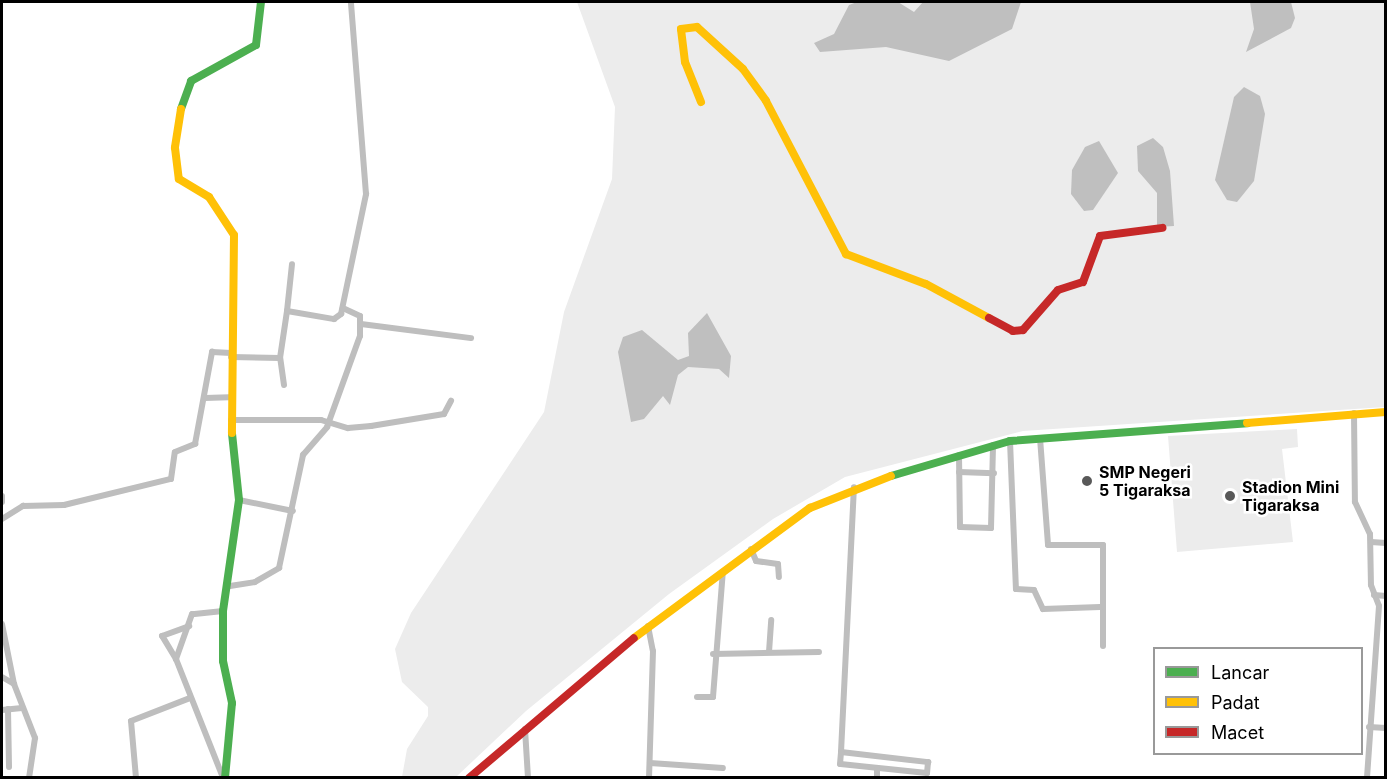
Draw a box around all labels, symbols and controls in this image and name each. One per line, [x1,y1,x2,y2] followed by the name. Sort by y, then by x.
[1099,462,1191,500] place label: SMP Negeri 5 Tigaraksa
[1080,474,1094,488] marker: SMP Negeri 5 Tigaraksa
[1242,477,1339,515] place label: Stadion Mini Tigaraksa
[1223,489,1237,503] marker: Stadion Mini Tigaraksa
[1153,647,1363,755] legend
[1211,662,1269,683] text: Lancar
[1211,692,1260,713] text: Padat
[1211,722,1264,743] text: Macet

